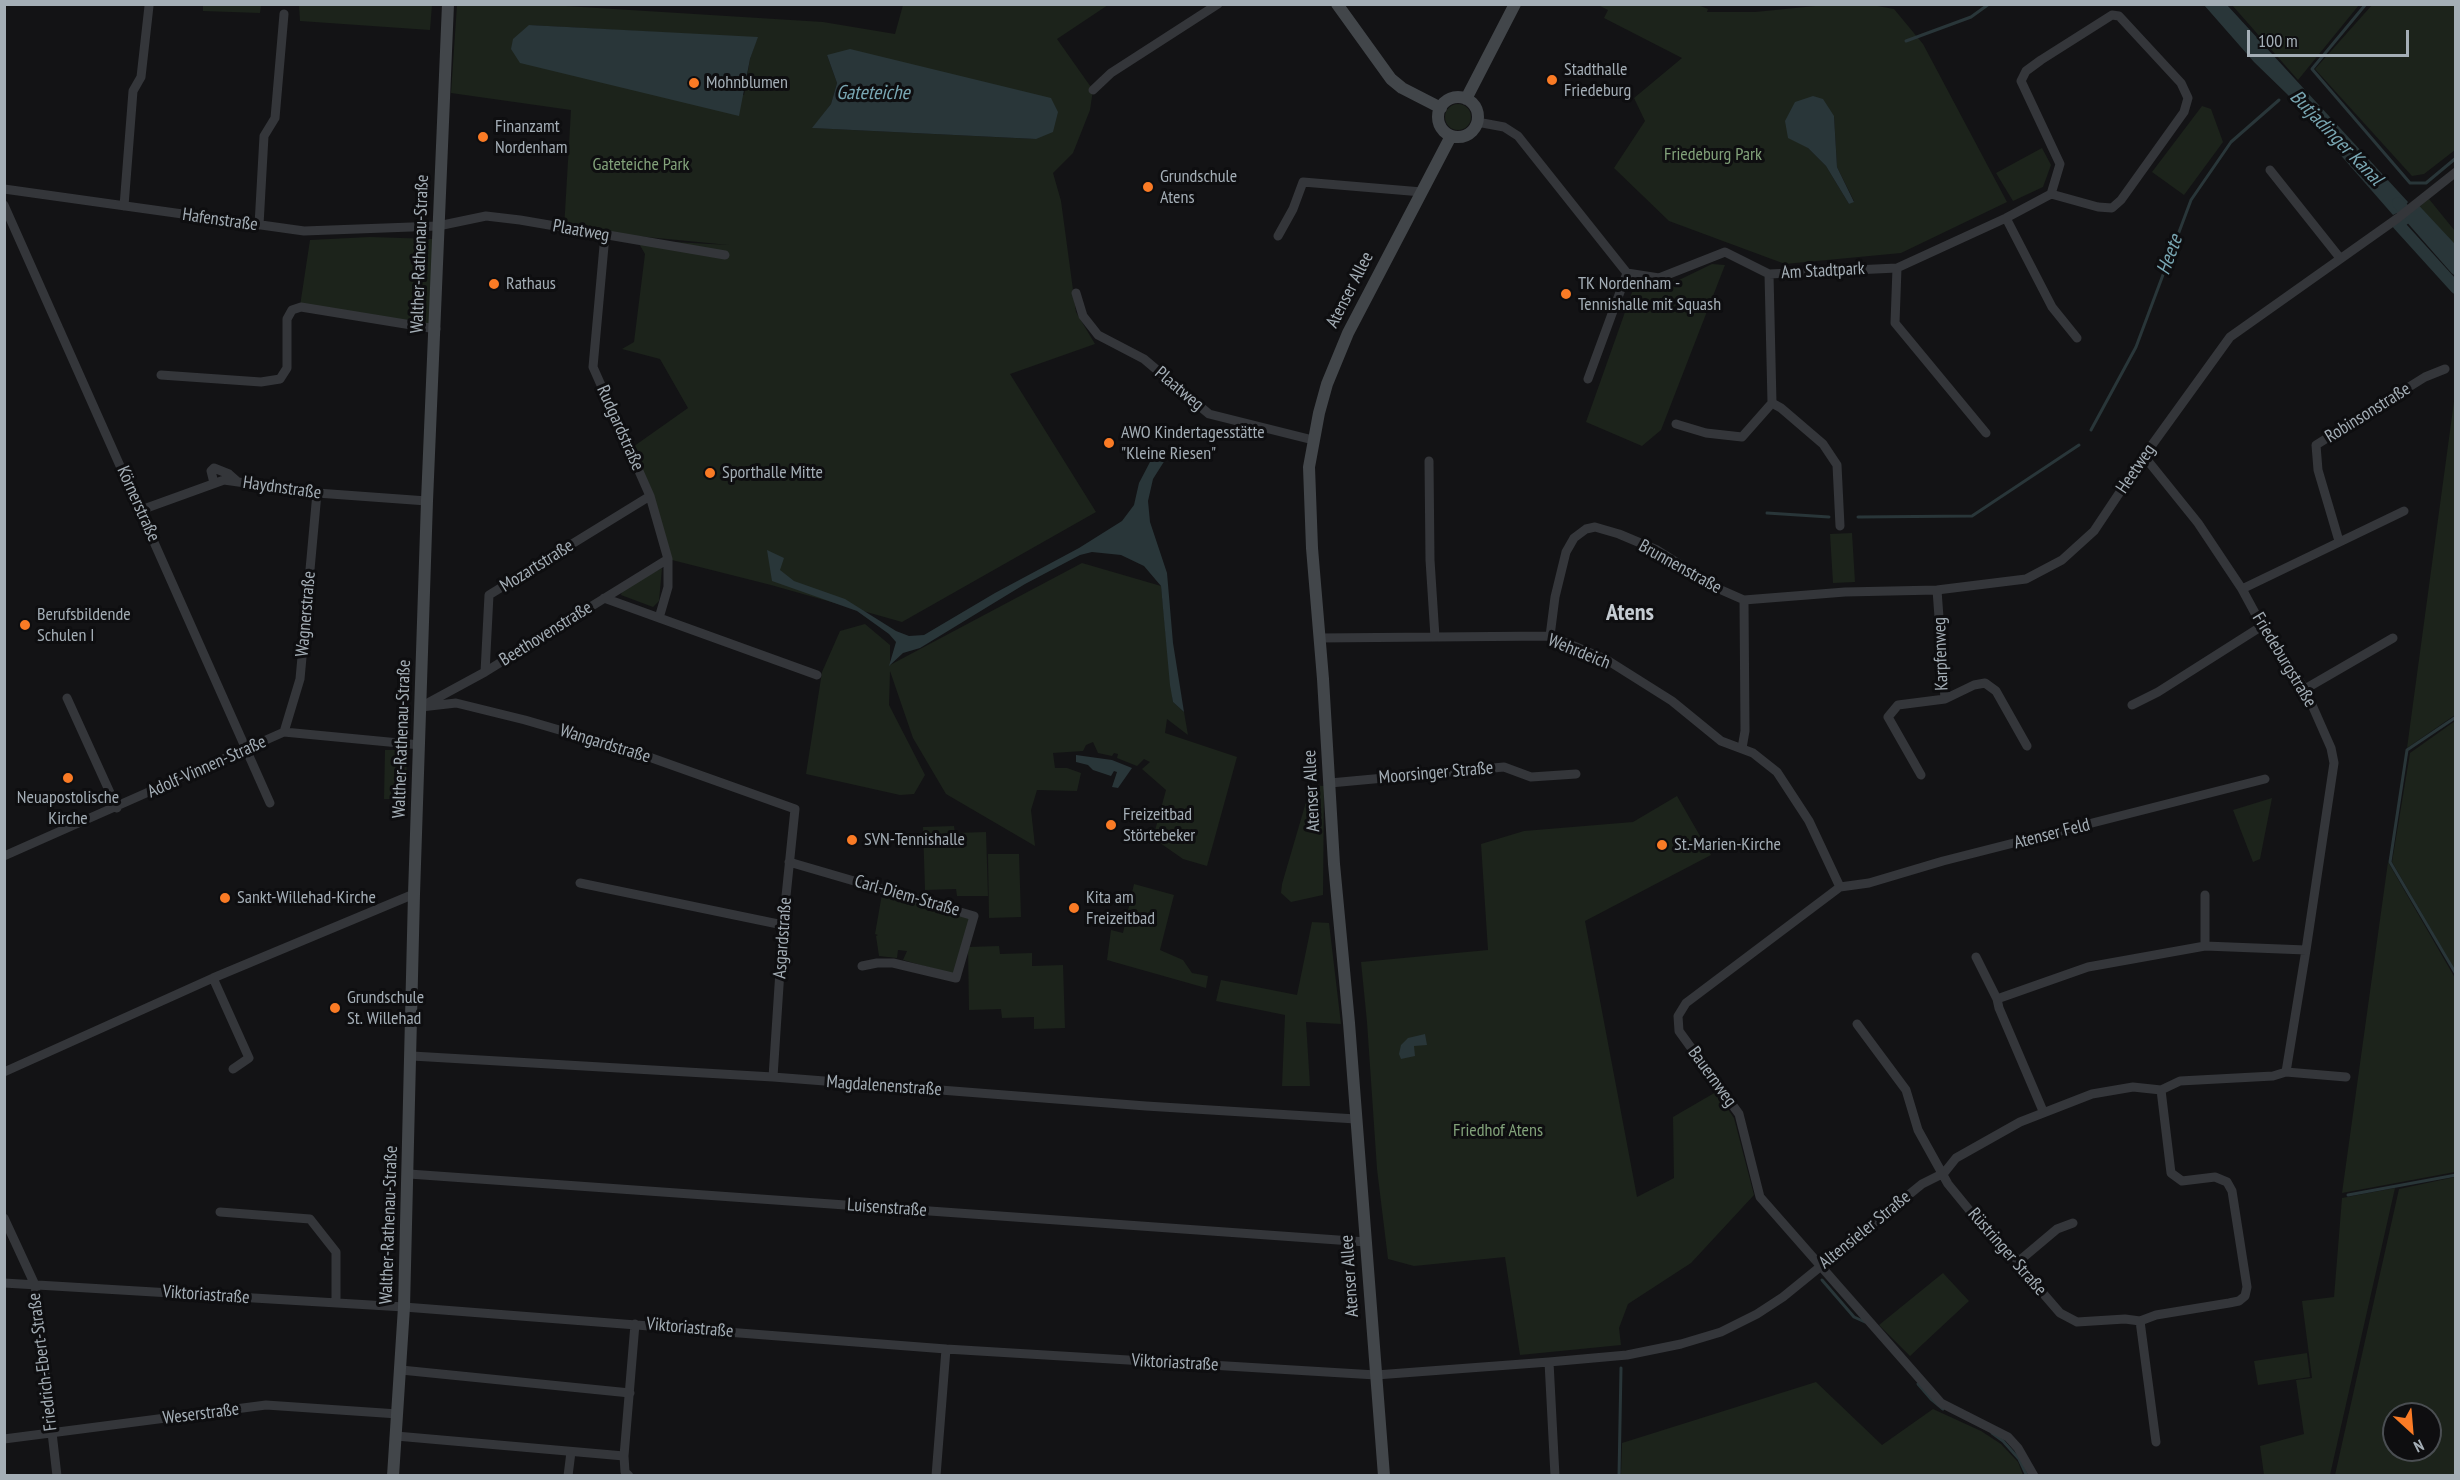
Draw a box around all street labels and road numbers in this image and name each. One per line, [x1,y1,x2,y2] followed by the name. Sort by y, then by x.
[406,174,434,334] street label: Walther-Rathenau-Straße
[181,204,259,236] street label: Hafenstraße
[551,215,611,247] street label: Plaatweg
[1322,248,1378,332] street label: Atenser Allee
[1781,258,1865,284] street label: Am Stadtpark
[1150,362,1208,416] street label: Plaatweg
[2321,378,2415,448] street label: Robinsonstraße
[592,382,648,474] street label: Rudgardstraße
[2112,440,2160,498] street label: Heetweg
[112,463,164,545] street label: Körnerstraße
[242,472,322,504] street label: Haydnstraße
[496,535,578,597] street label: Mozartstraße
[1635,535,1725,599] street label: Brunnenstraße
[291,570,321,658] street label: Wagnerstraße
[496,597,596,671] street label: Beethovenstraße
[2247,609,2321,711] street label: Friedeburgstraße
[1929,617,1953,691] street label: Karpfenweg
[1545,630,1613,674] street label: Wehrdeich
[388,659,416,819] street label: Walther-Rathenau-Straße
[557,720,653,768] street label: Wangardstraße
[144,731,270,803] street label: Adolf-Vinnen-Straße
[1299,749,1325,833] street label: Atenser Allee
[1378,757,1494,789] street label: Moorsinger Straße
[2012,814,2092,854] street label: Atenser Feld
[852,871,962,921] street label: Carl-Diem-Straße
[769,897,797,979] street label: Asgardstraße
[1683,1043,1741,1111] street label: Bauernweg
[826,1071,942,1101] street label: Magdalenenstraße
[375,1145,403,1305] street label: Walther-Rathenau-Straße
[1815,1186,1915,1274] street label: Altensieler Straße
[846,1194,928,1222] street label: Luisenstraße
[1963,1204,2051,1300] street label: Rüstringer Straße
[1336,1234,1364,1318] street label: Atenser Allee
[162,1281,250,1309] street label: Viktoriastraße
[24,1292,62,1432] street label: Friedrich-Ebert-Straße
[646,1313,734,1343] street label: Viktoriastraße
[1131,1350,1219,1376] street label: Viktoriastraße
[162,1399,240,1429] street label: Weserstraße

